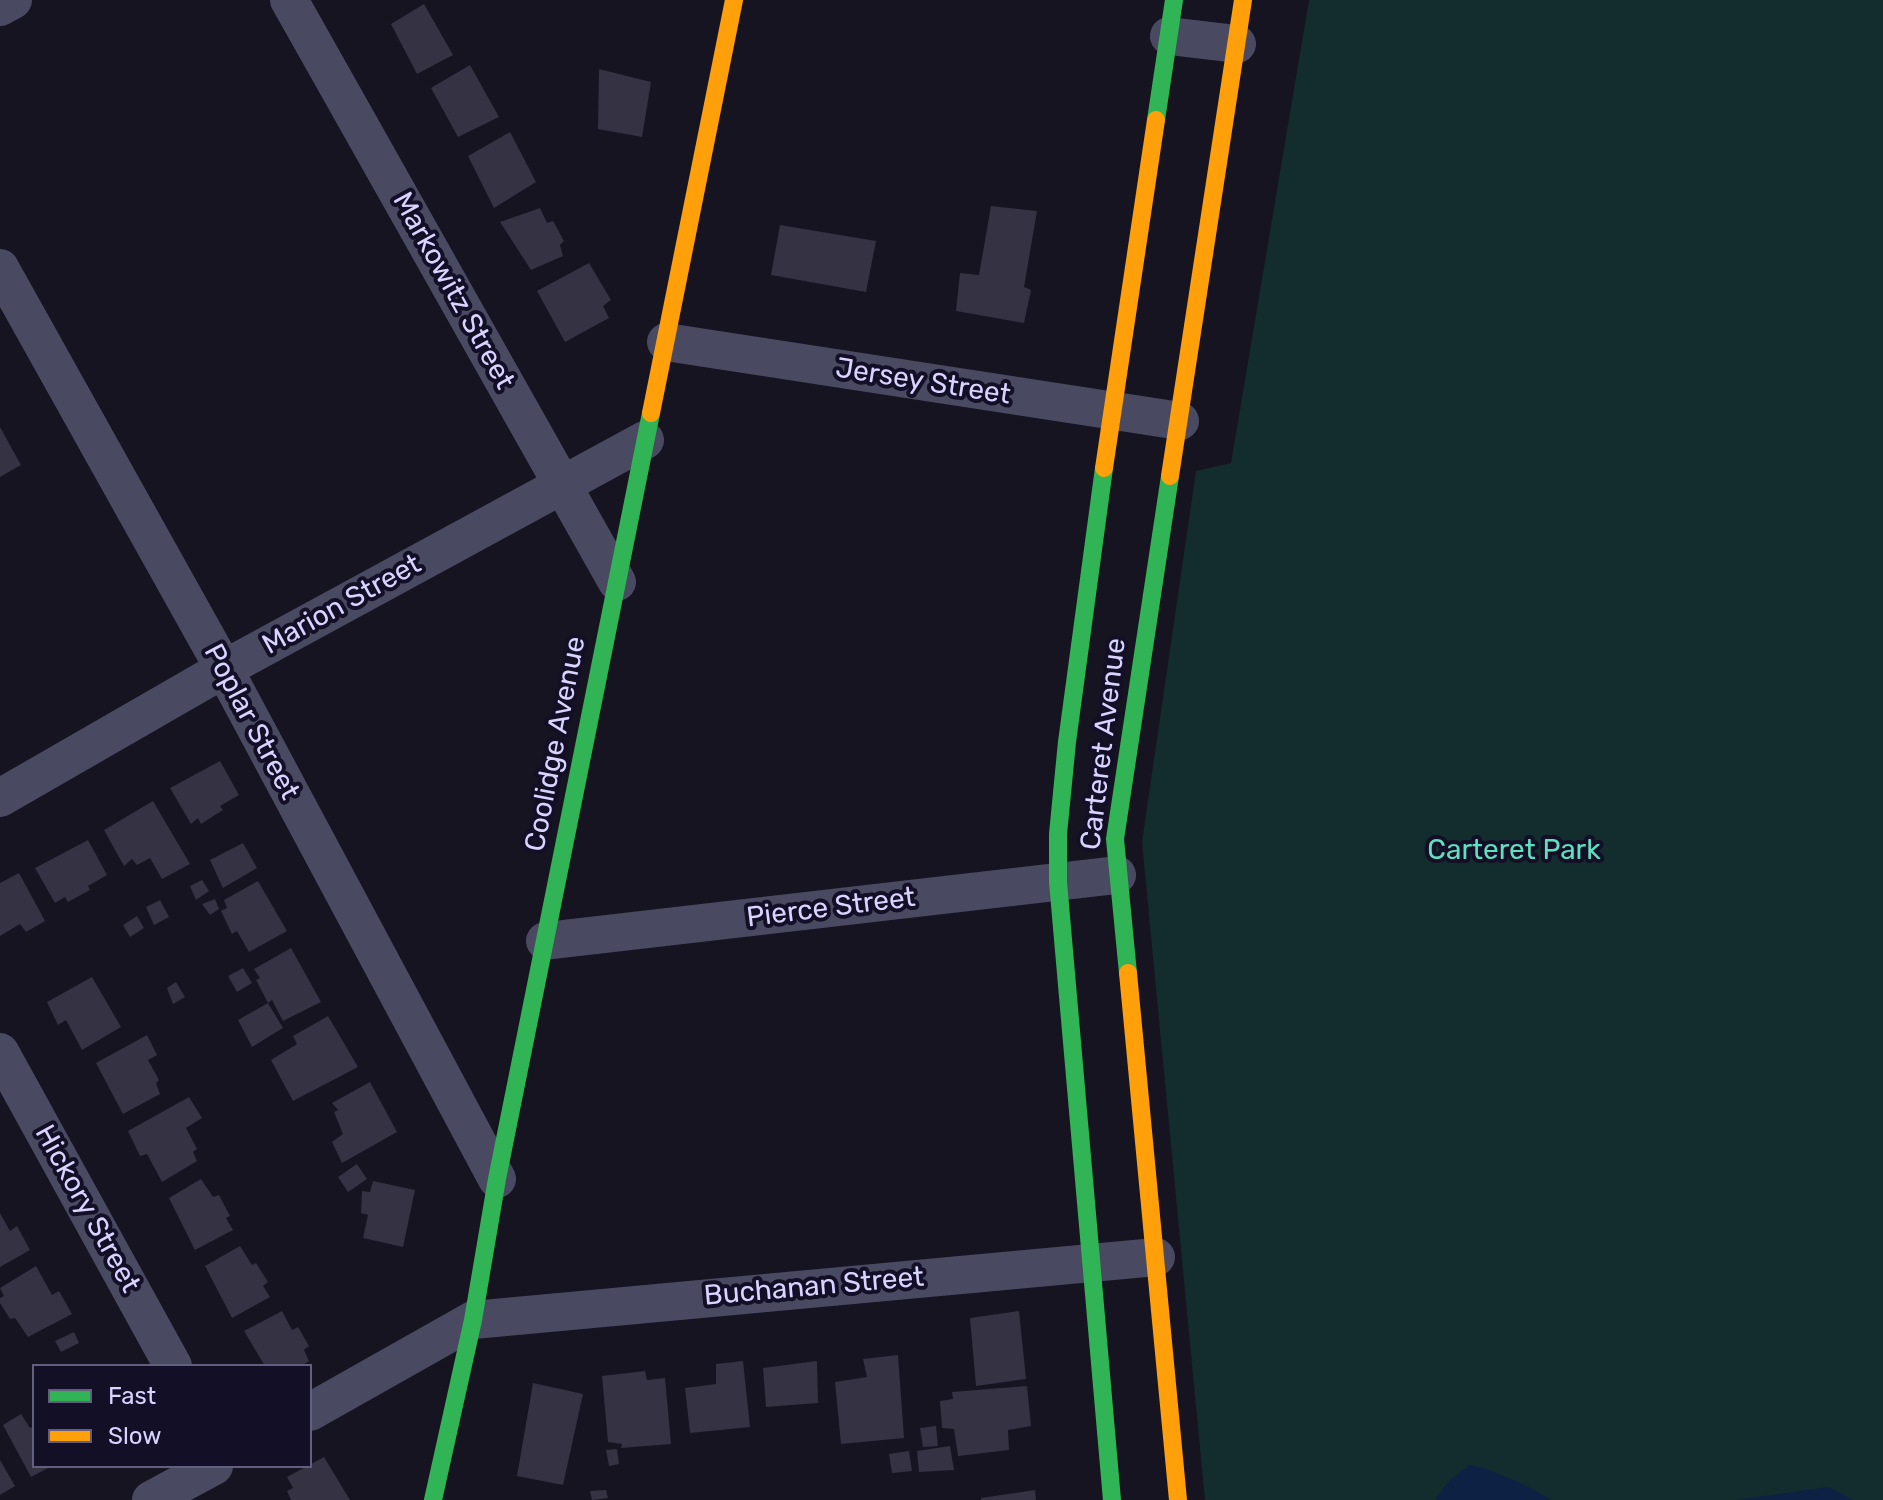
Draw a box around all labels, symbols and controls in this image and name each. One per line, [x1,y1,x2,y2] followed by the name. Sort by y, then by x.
[385,187,521,395] street label: Markowitz Street
[833,352,1013,412] street label: Jersey Street
[257,548,427,662] street label: Marion Street
[519,634,593,854] street label: Coolidge Avenue
[1074,636,1134,852] street label: Carteret Avenue
[196,639,306,805] street label: Poplar Street
[1427,834,1601,868] park label: Carteret Park
[745,881,917,935] street label: Pierce Street
[27,1120,147,1298] street label: Hickory Street
[703,1261,925,1313] street label: Buchanan Street
[32,1364,312,1468] legend
[108,1382,156,1410] text: Fast
[108,1422,161,1450] text: Slow

